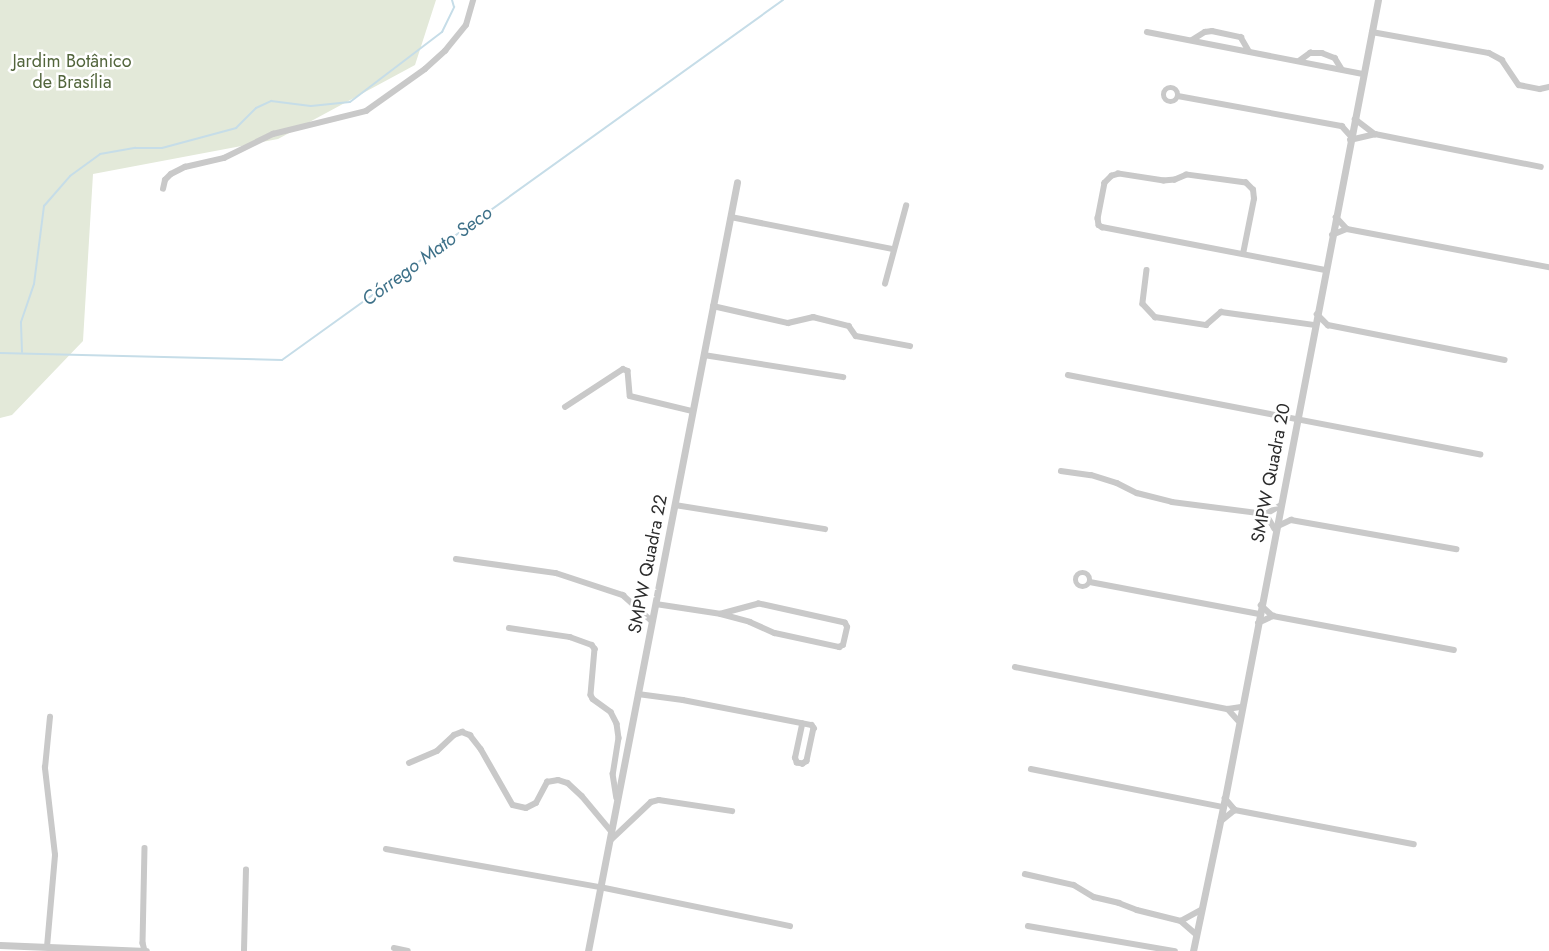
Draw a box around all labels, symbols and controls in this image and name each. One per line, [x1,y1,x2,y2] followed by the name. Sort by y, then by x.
[12,51,132,94] park label: Jardim Botânico de Brasília
[358,201,496,311] water label: Córrego Mato Seco
[1247,402,1295,544] street label: SMPW Quadra 20
[624,493,672,635] street label: SMPW Quadra 22

